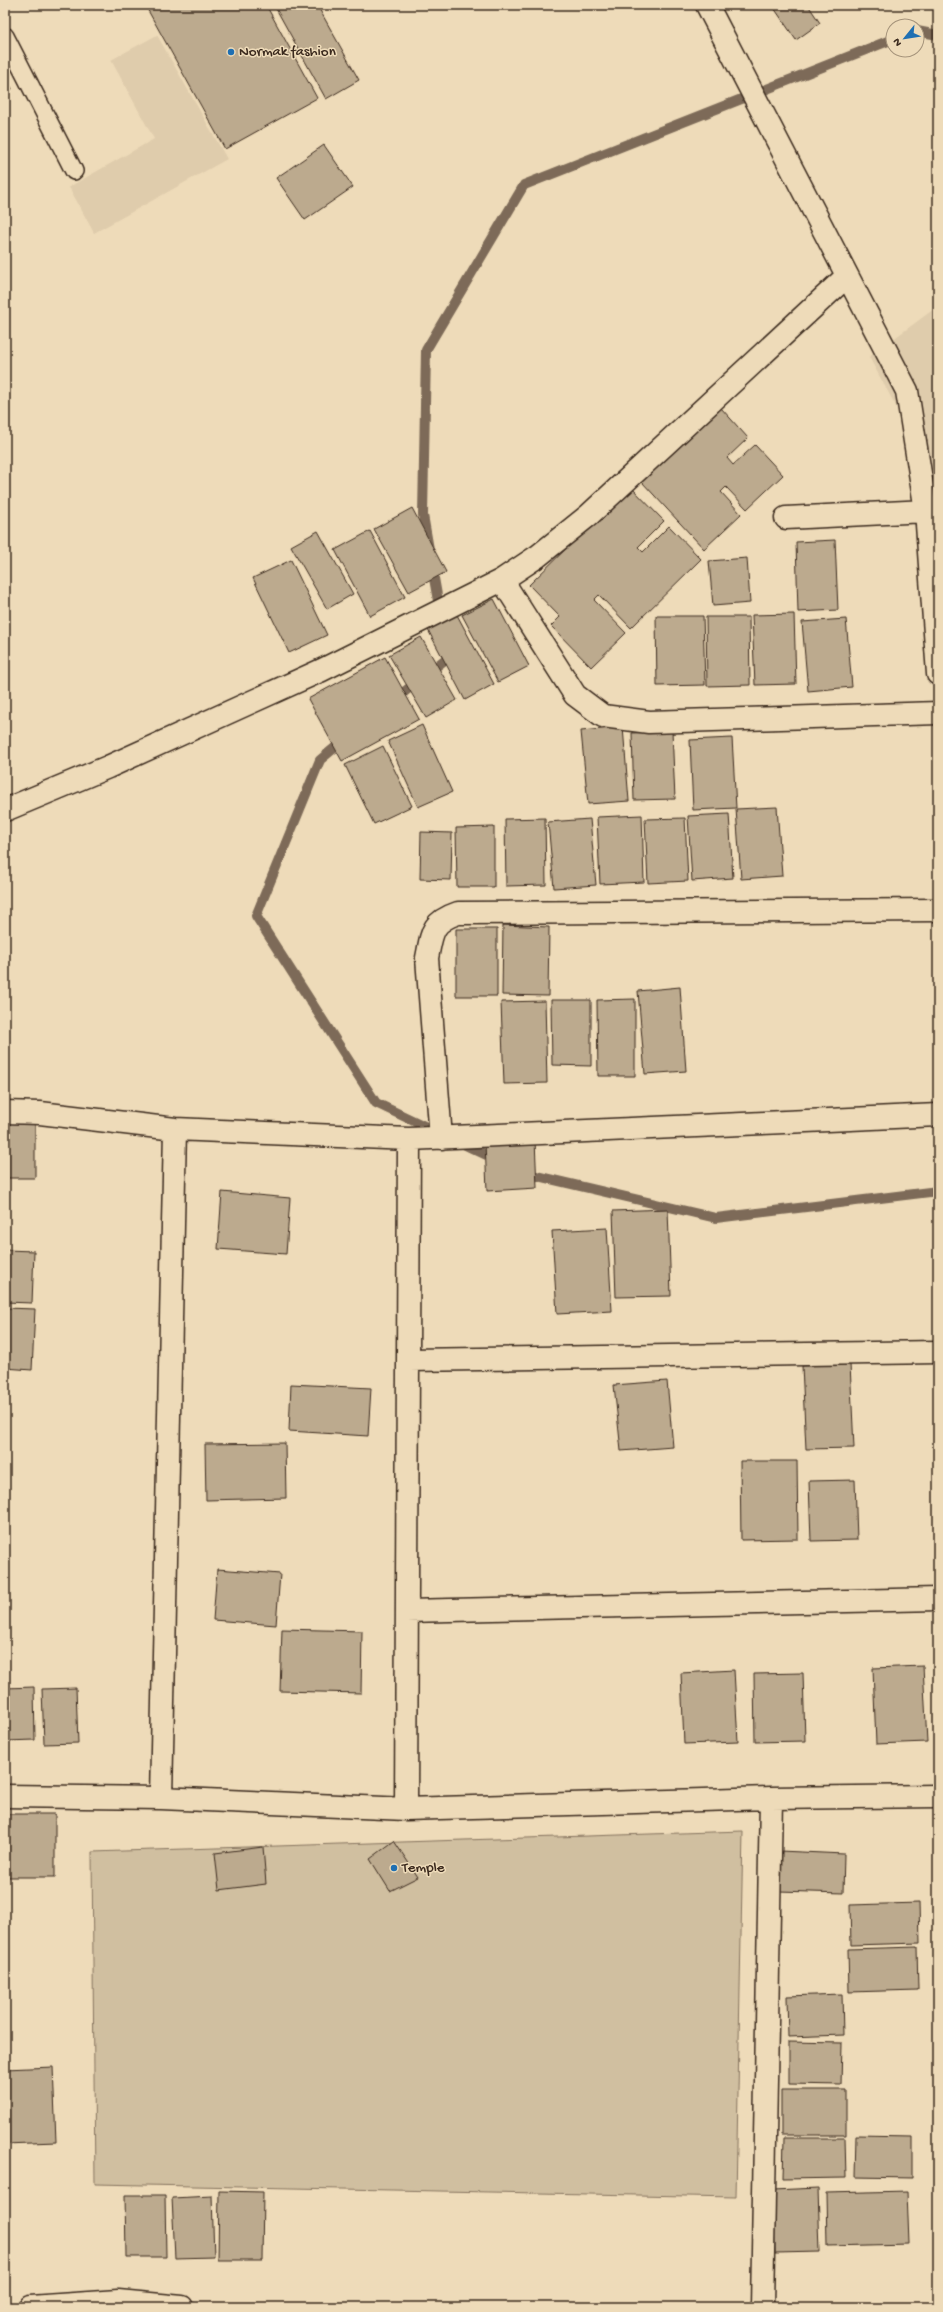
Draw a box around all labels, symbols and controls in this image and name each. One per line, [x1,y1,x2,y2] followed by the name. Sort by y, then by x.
[885,18,925,58] north arrow
[891,36,905,48] text: N
[239,43,336,61] place label: Normak fashion
[226,47,236,57] marker: Normak fashion
[401,1859,445,1877] place label: Temple
[389,1863,399,1873] marker: Temple

